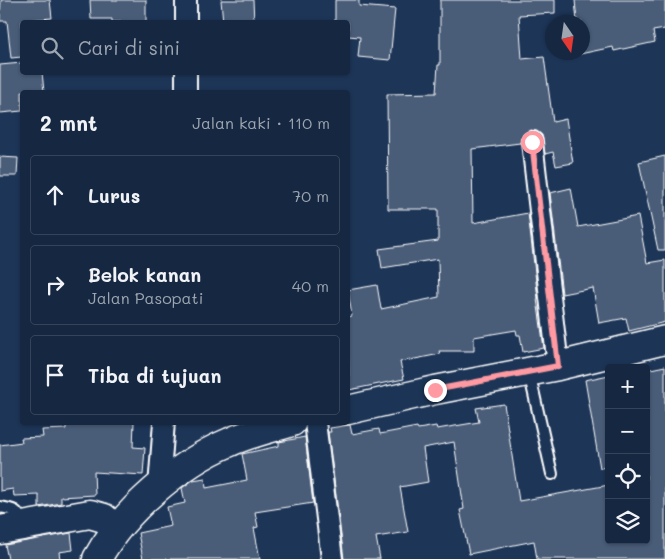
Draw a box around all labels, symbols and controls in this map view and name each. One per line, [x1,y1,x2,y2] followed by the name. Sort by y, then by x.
[545,15,590,60] north arrow
[20,20,350,75] search box
[38,34,66,62] icon: search
[78,35,180,60] text: Cari di sini
[40,109,97,136] text: 2 mnt
[192,112,330,133] text: Jalan kaki · 110 m
[521,131,544,154] route start
[41,181,69,209] icon: ahead
[88,183,140,208] text: Lurus
[292,185,329,206] text: 70 m
[88,262,201,287] text: Belok kanan
[41,271,69,299] icon: right
[292,275,329,296] text: 40 m
[88,287,204,308] text: Jalan Pasopati
[41,361,69,389] icon: arrive
[88,363,221,388] text: Tiba di tujuan
[605,364,650,544] map controls
[605,364,650,409] button: +
[424,379,447,402] route end
[605,409,650,454] button: −
[605,454,650,499] button: locate
[605,499,650,544] button: layers

